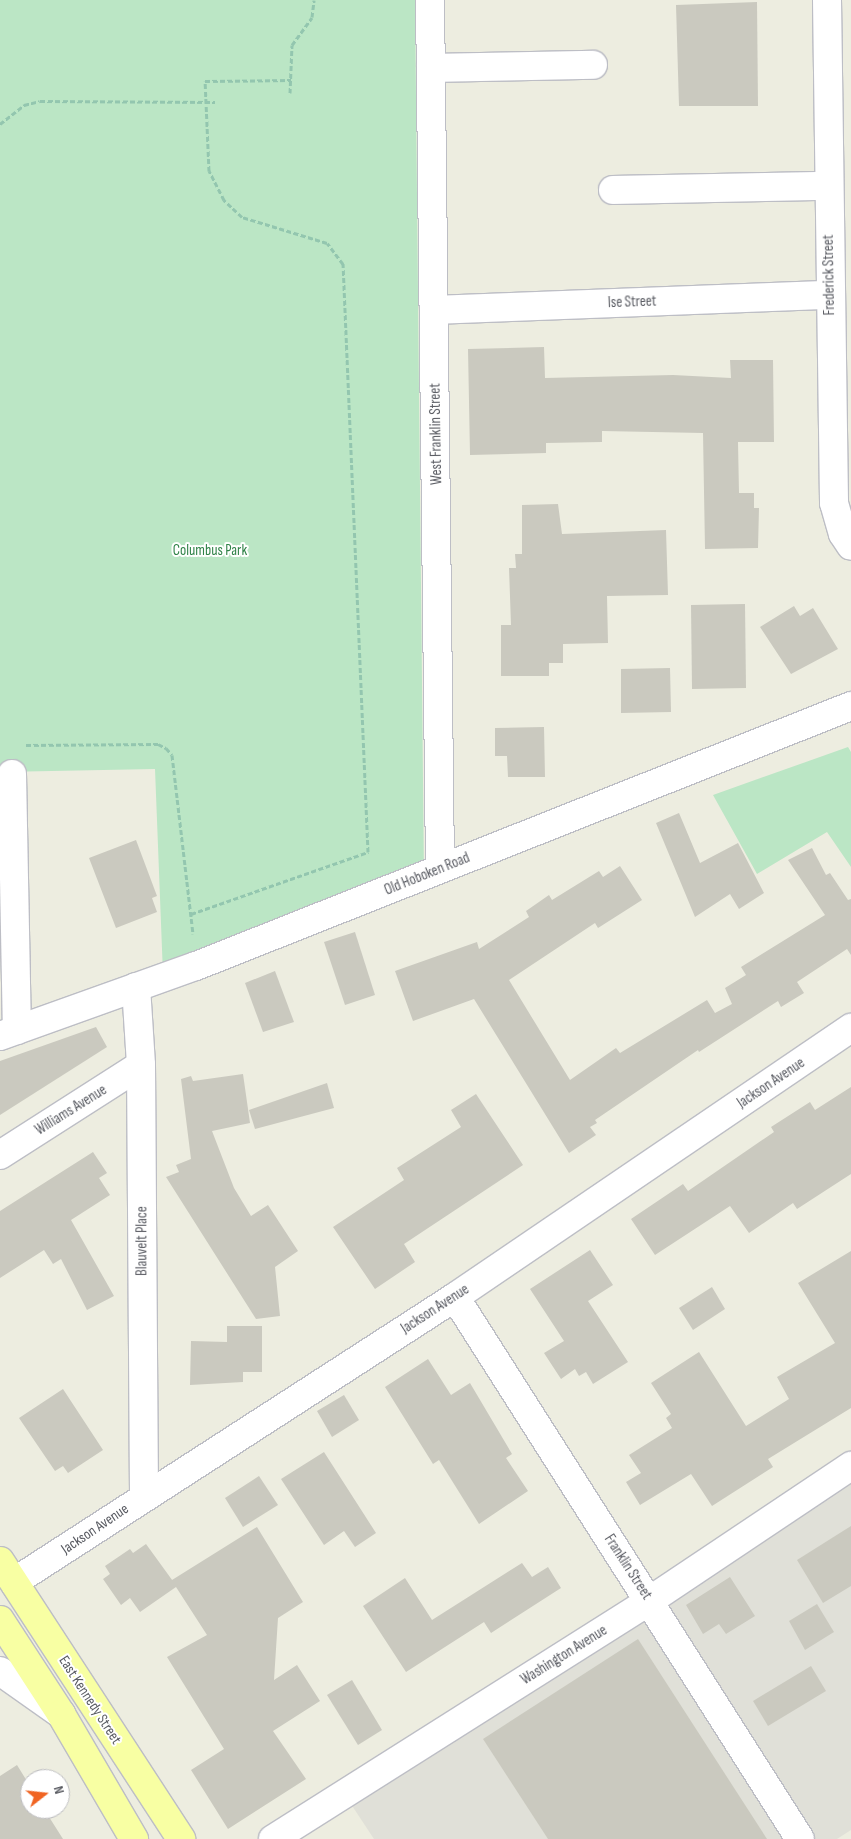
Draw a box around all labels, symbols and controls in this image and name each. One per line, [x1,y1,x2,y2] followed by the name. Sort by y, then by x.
[819,234,839,316] street label: Frederick Street
[607,292,657,312] street label: Ise Street
[426,383,446,485] street label: West Franklin Street
[173,542,247,560] park label: Columbus Park
[382,849,472,899] street label: Old Hoboken Road
[734,1054,808,1112] street label: Jackson Avenue
[32,1081,110,1139] street label: Williams Avenue
[133,1206,151,1276] street label: Blauvelt Place
[398,1280,472,1338] street label: Jackson Avenue
[58,1500,132,1558] street label: Jackson Avenue
[600,1531,656,1603] street label: Franklin Street
[518,1621,610,1689] street label: Washington Avenue
[55,1653,125,1747] street label: East Kennedy Street
[20,1769,70,1819] north arrow
[50,1784,68,1796] text: N

